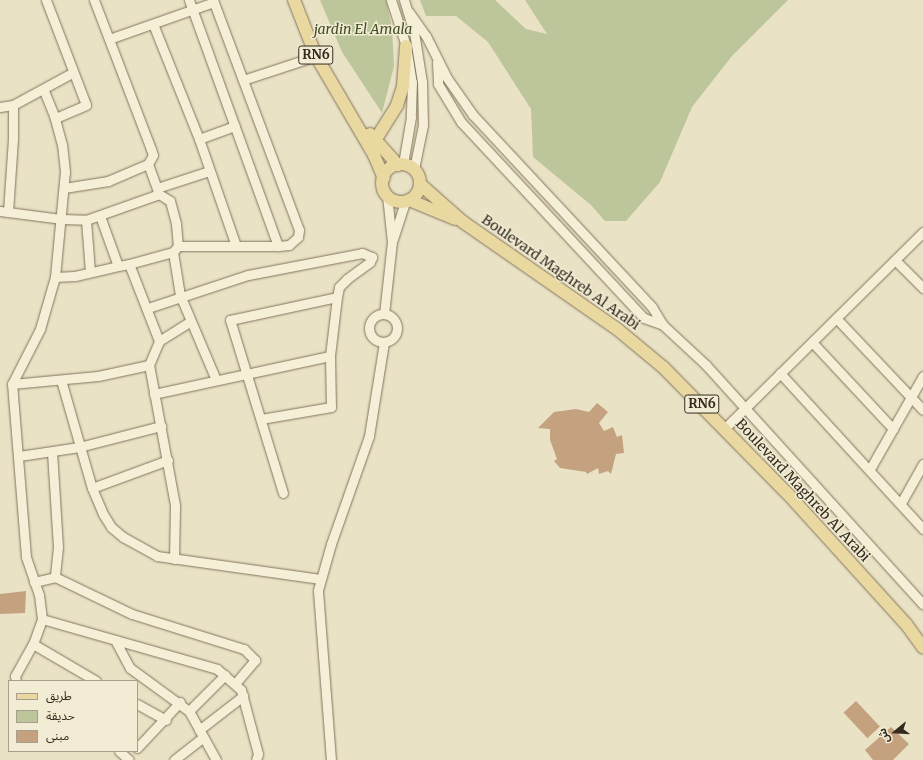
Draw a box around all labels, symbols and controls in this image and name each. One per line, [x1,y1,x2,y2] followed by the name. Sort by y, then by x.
[314,21,412,37] park label: jardin El Amala
[298,44,334,66] road number: RN6
[479,211,643,333] street label: Boulevard Maghreb Al Arabi
[684,393,720,415] road number: RN6
[732,415,874,565] street label: Boulevard Maghreb Al Arabi
[8,680,138,752] legend
[46,688,72,703] text: طريق
[46,708,75,723] text: حديقة
[875,712,915,752] north arrow
[875,726,893,745] text: ش
[46,728,69,743] text: مبنى

